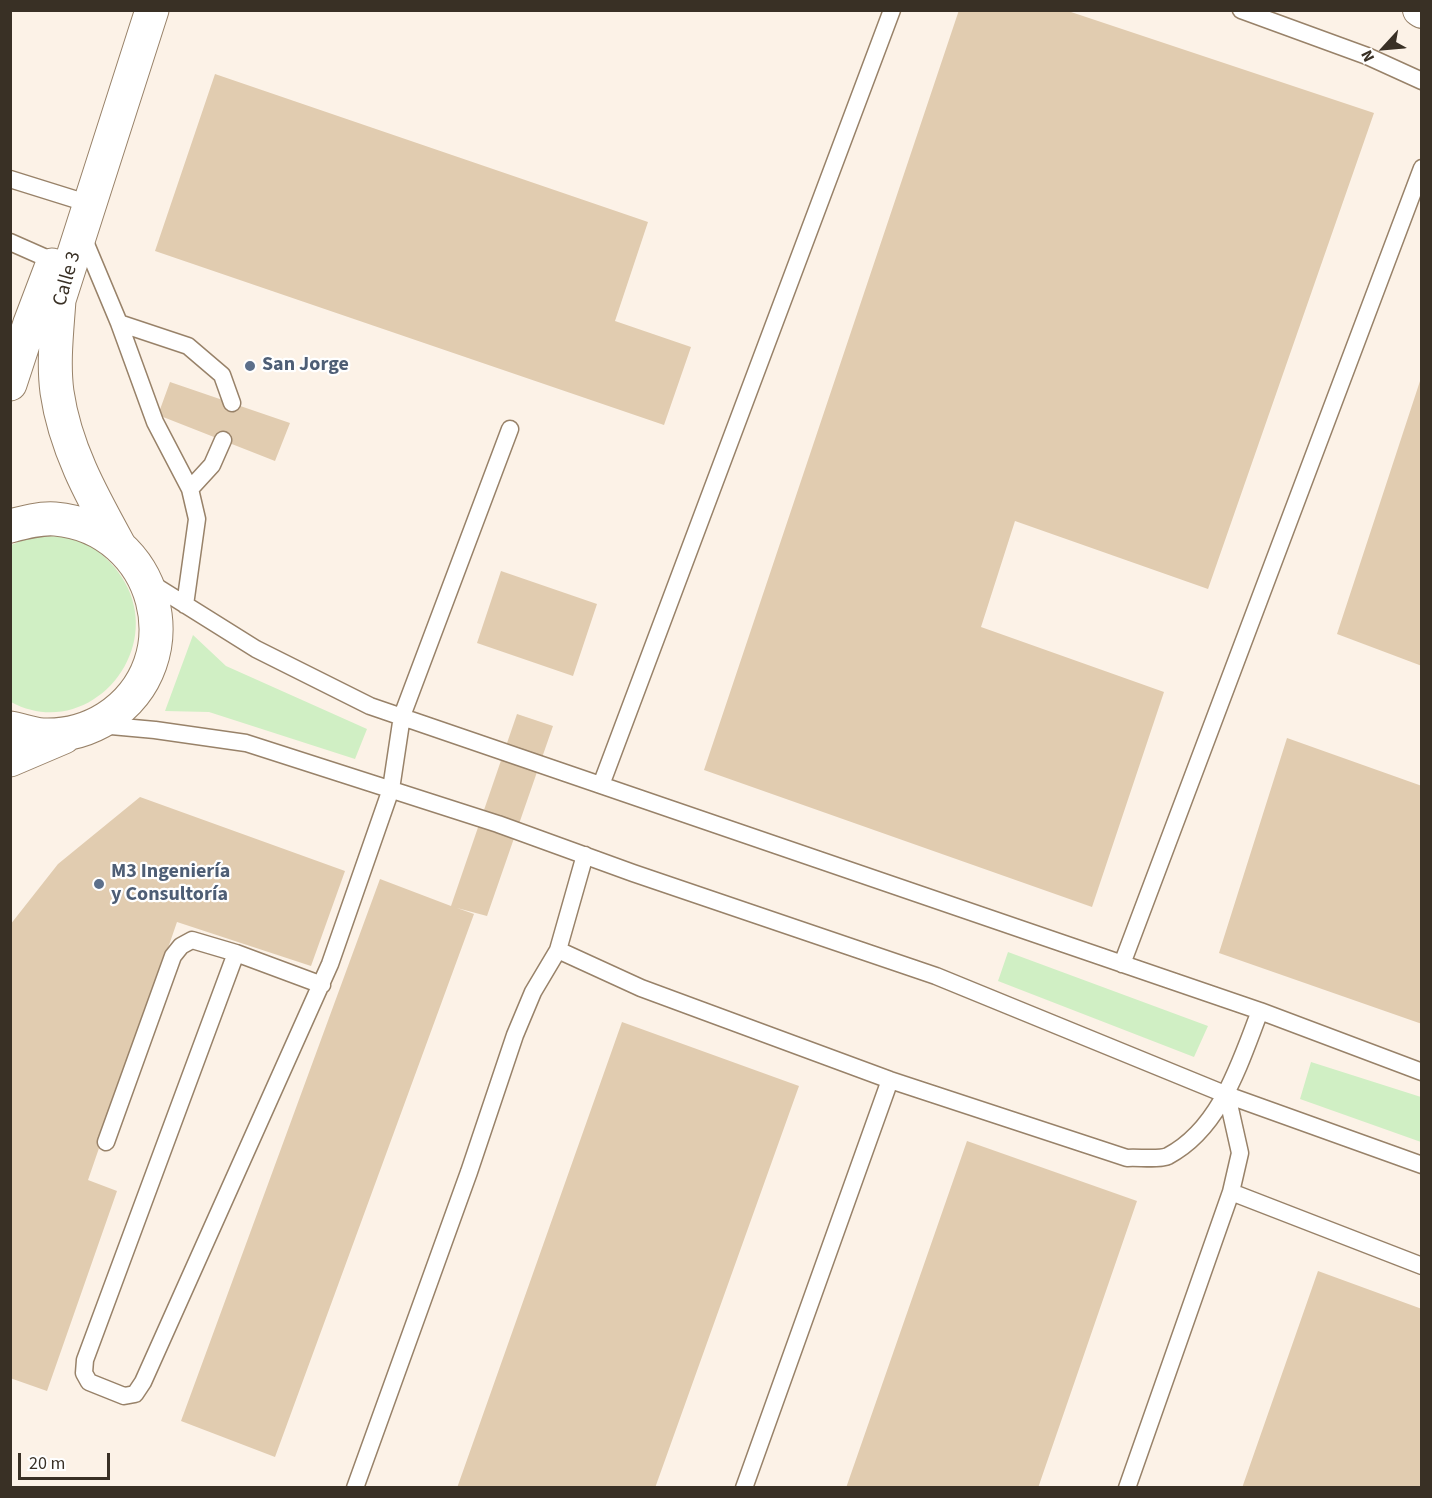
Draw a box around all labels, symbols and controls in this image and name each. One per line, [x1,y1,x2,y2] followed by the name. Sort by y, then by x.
[1354,18,1414,78] north arrow
[1356,46,1380,66] text: N
[49,249,87,309] street label: Calle 3
[262,354,349,378] place label: San Jorge
[243,359,257,373] marker: San Jorge
[111,861,230,908] place label: M3 Ingeniería y Consultoría
[92,877,106,891] marker: M3 Ingeniería y Consultoría
[21,1441,112,1479] scale bar
[29,1451,65,1476] text: 20 m

